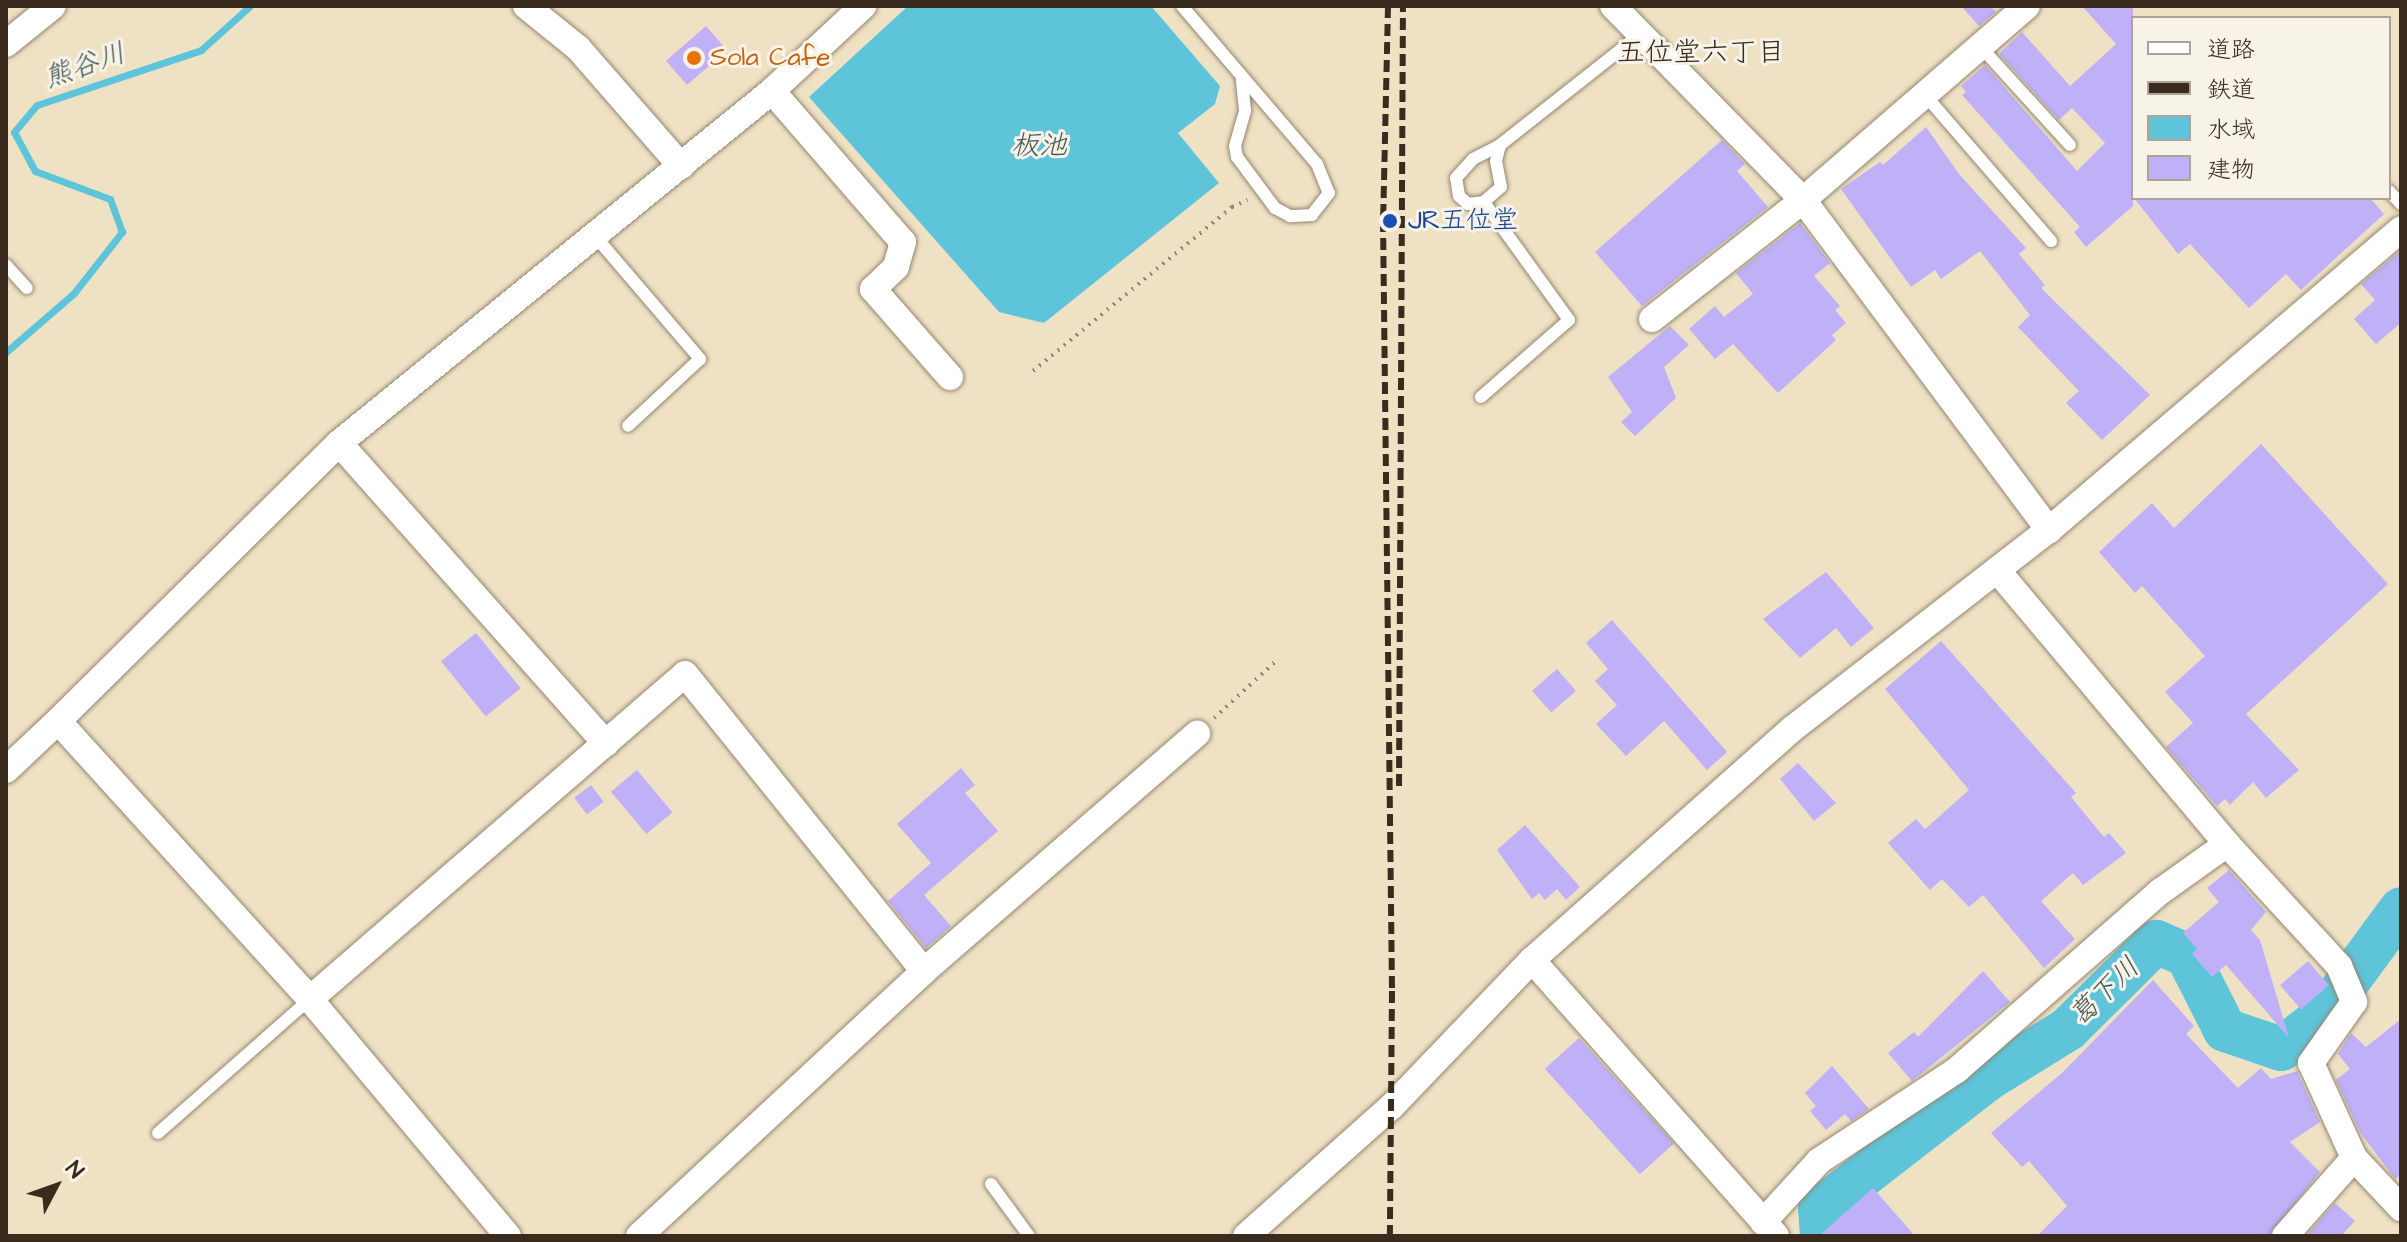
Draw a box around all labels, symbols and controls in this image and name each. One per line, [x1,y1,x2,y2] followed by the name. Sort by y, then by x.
[2131,16,2391,200] legend
[2207,33,2255,67] text: 道路
[40,36,130,96] water label: 熊谷川
[1617,36,1785,70] district label: 五位堂六丁目
[710,42,830,74] place label: Sola Cafe
[685,49,703,67] marker: Sola Cafe
[2207,73,2255,107] text: 鉄道
[2207,113,2255,147] text: 水域
[1011,129,1067,163] water label: 板池
[2207,153,2255,187] text: 建物
[1408,205,1518,237] place label: JR五位堂
[1379,210,1401,232] marker: JR五位堂
[2063,951,2147,1033] water label: 葛下川
[16,1146,96,1226] north arrow
[58,1155,91,1185] text: N

